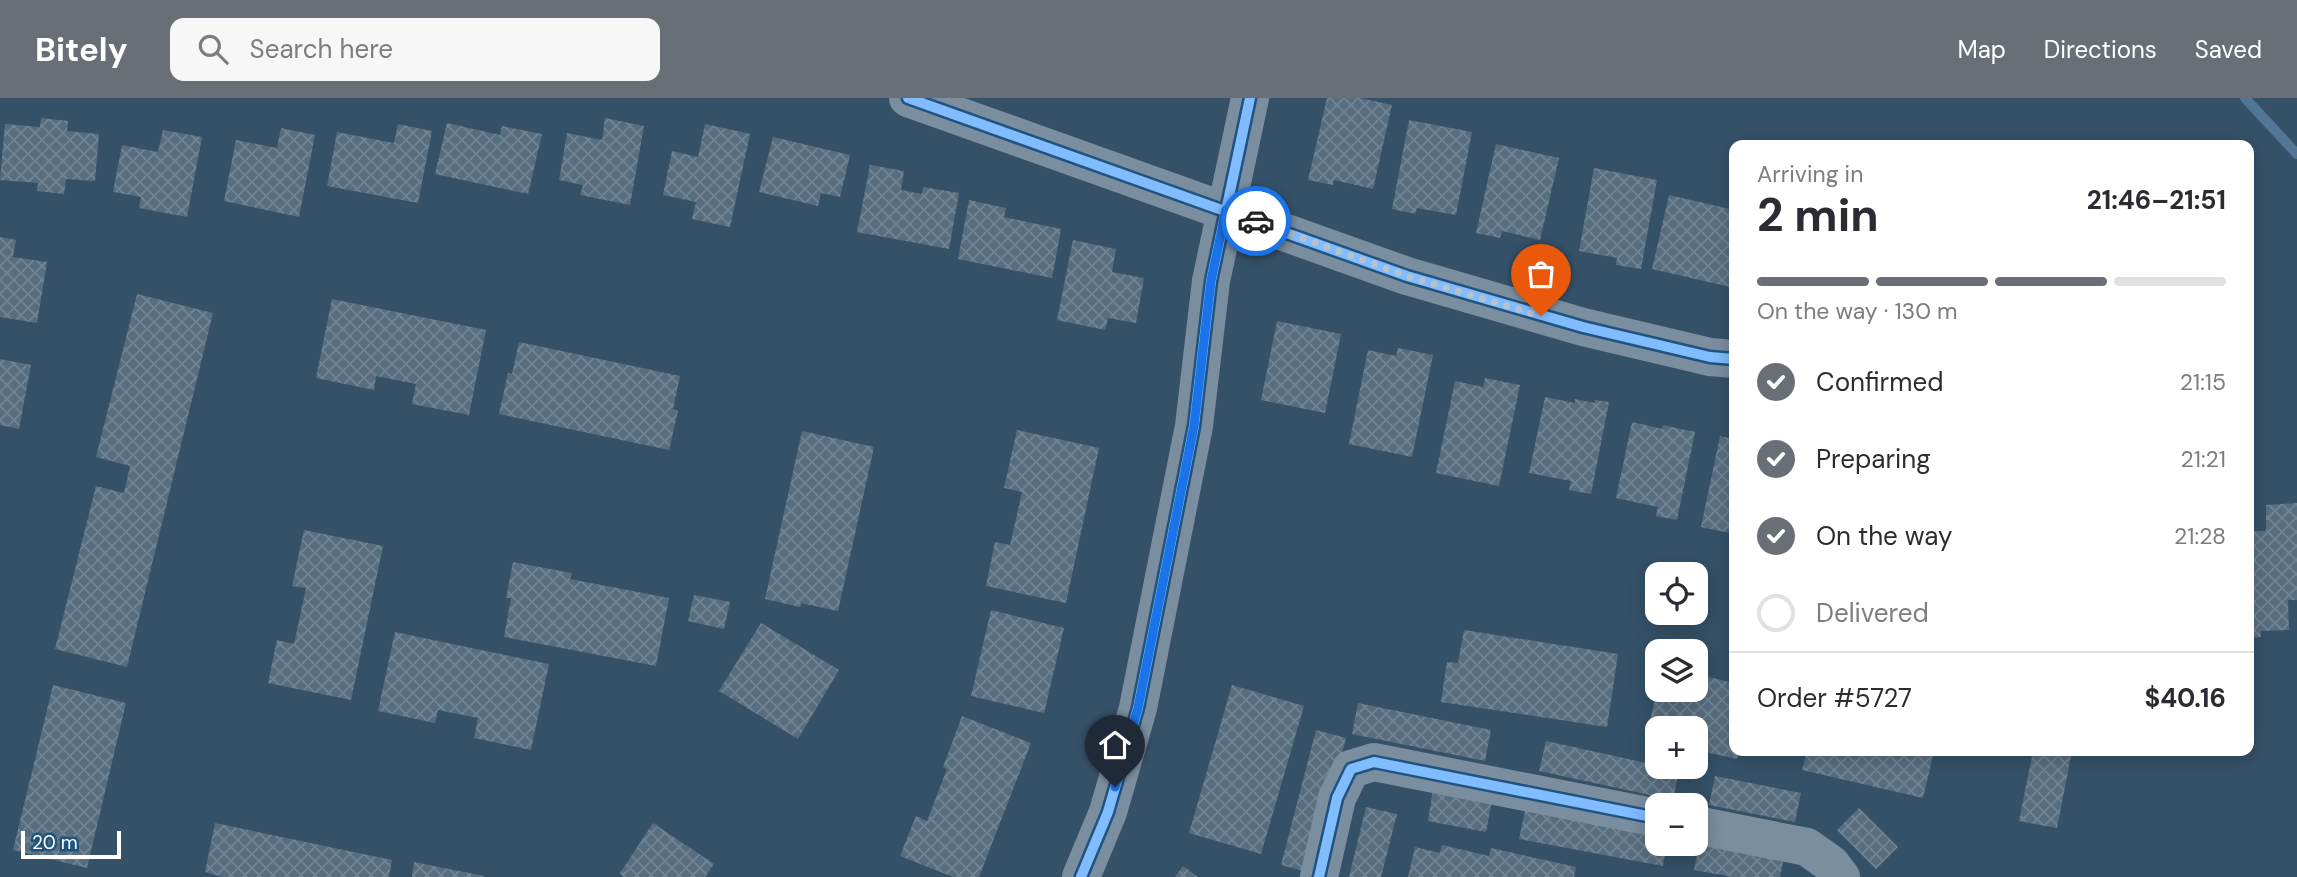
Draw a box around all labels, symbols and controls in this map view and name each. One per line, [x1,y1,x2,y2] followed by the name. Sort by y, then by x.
[170,18,660,81] search box
[35,28,128,71] text: Bitely
[194,30,232,68] icon: search
[250,32,393,66] text: Search here
[1958,34,2006,65] text: Map
[2044,34,2157,65] text: Directions
[2195,34,2262,65] text: Saved
[1757,159,1863,189] text: Arriving in
[2087,183,2226,217] text: 21:46–21:51
[1757,185,1879,245] text: 2 min
[1221,186,1291,256] courier
[1237,202,1275,240] icon: car
[1511,244,1571,316] pin
[1522,255,1560,293] icon: bag
[1757,296,1958,326] text: On the way · 130 m
[1757,363,1795,401] icon: check
[1816,365,1943,399] text: Confirmed
[2180,367,2226,397] text: 21:15
[1757,440,1795,478] icon: check
[1816,442,1931,476] text: Preparing
[2181,444,2226,474] text: 21:21
[1757,517,1795,555] icon: check
[1816,519,1952,553] text: On the way
[2174,521,2226,551] text: 21:28
[1645,562,1708,856] map controls
[1645,562,1708,625] button: locate
[1816,596,1929,630] text: Delivered
[1645,639,1708,702] button: layers
[1757,681,1912,715] text: Order #5727
[2144,681,2226,715] text: $40.16
[1085,715,1145,787] pin
[1645,716,1708,779] button: +
[1096,726,1134,764] icon: home
[1645,793,1708,856] button: −
[21,828,121,860] scale bar
[32,830,78,855] text: 20 m

